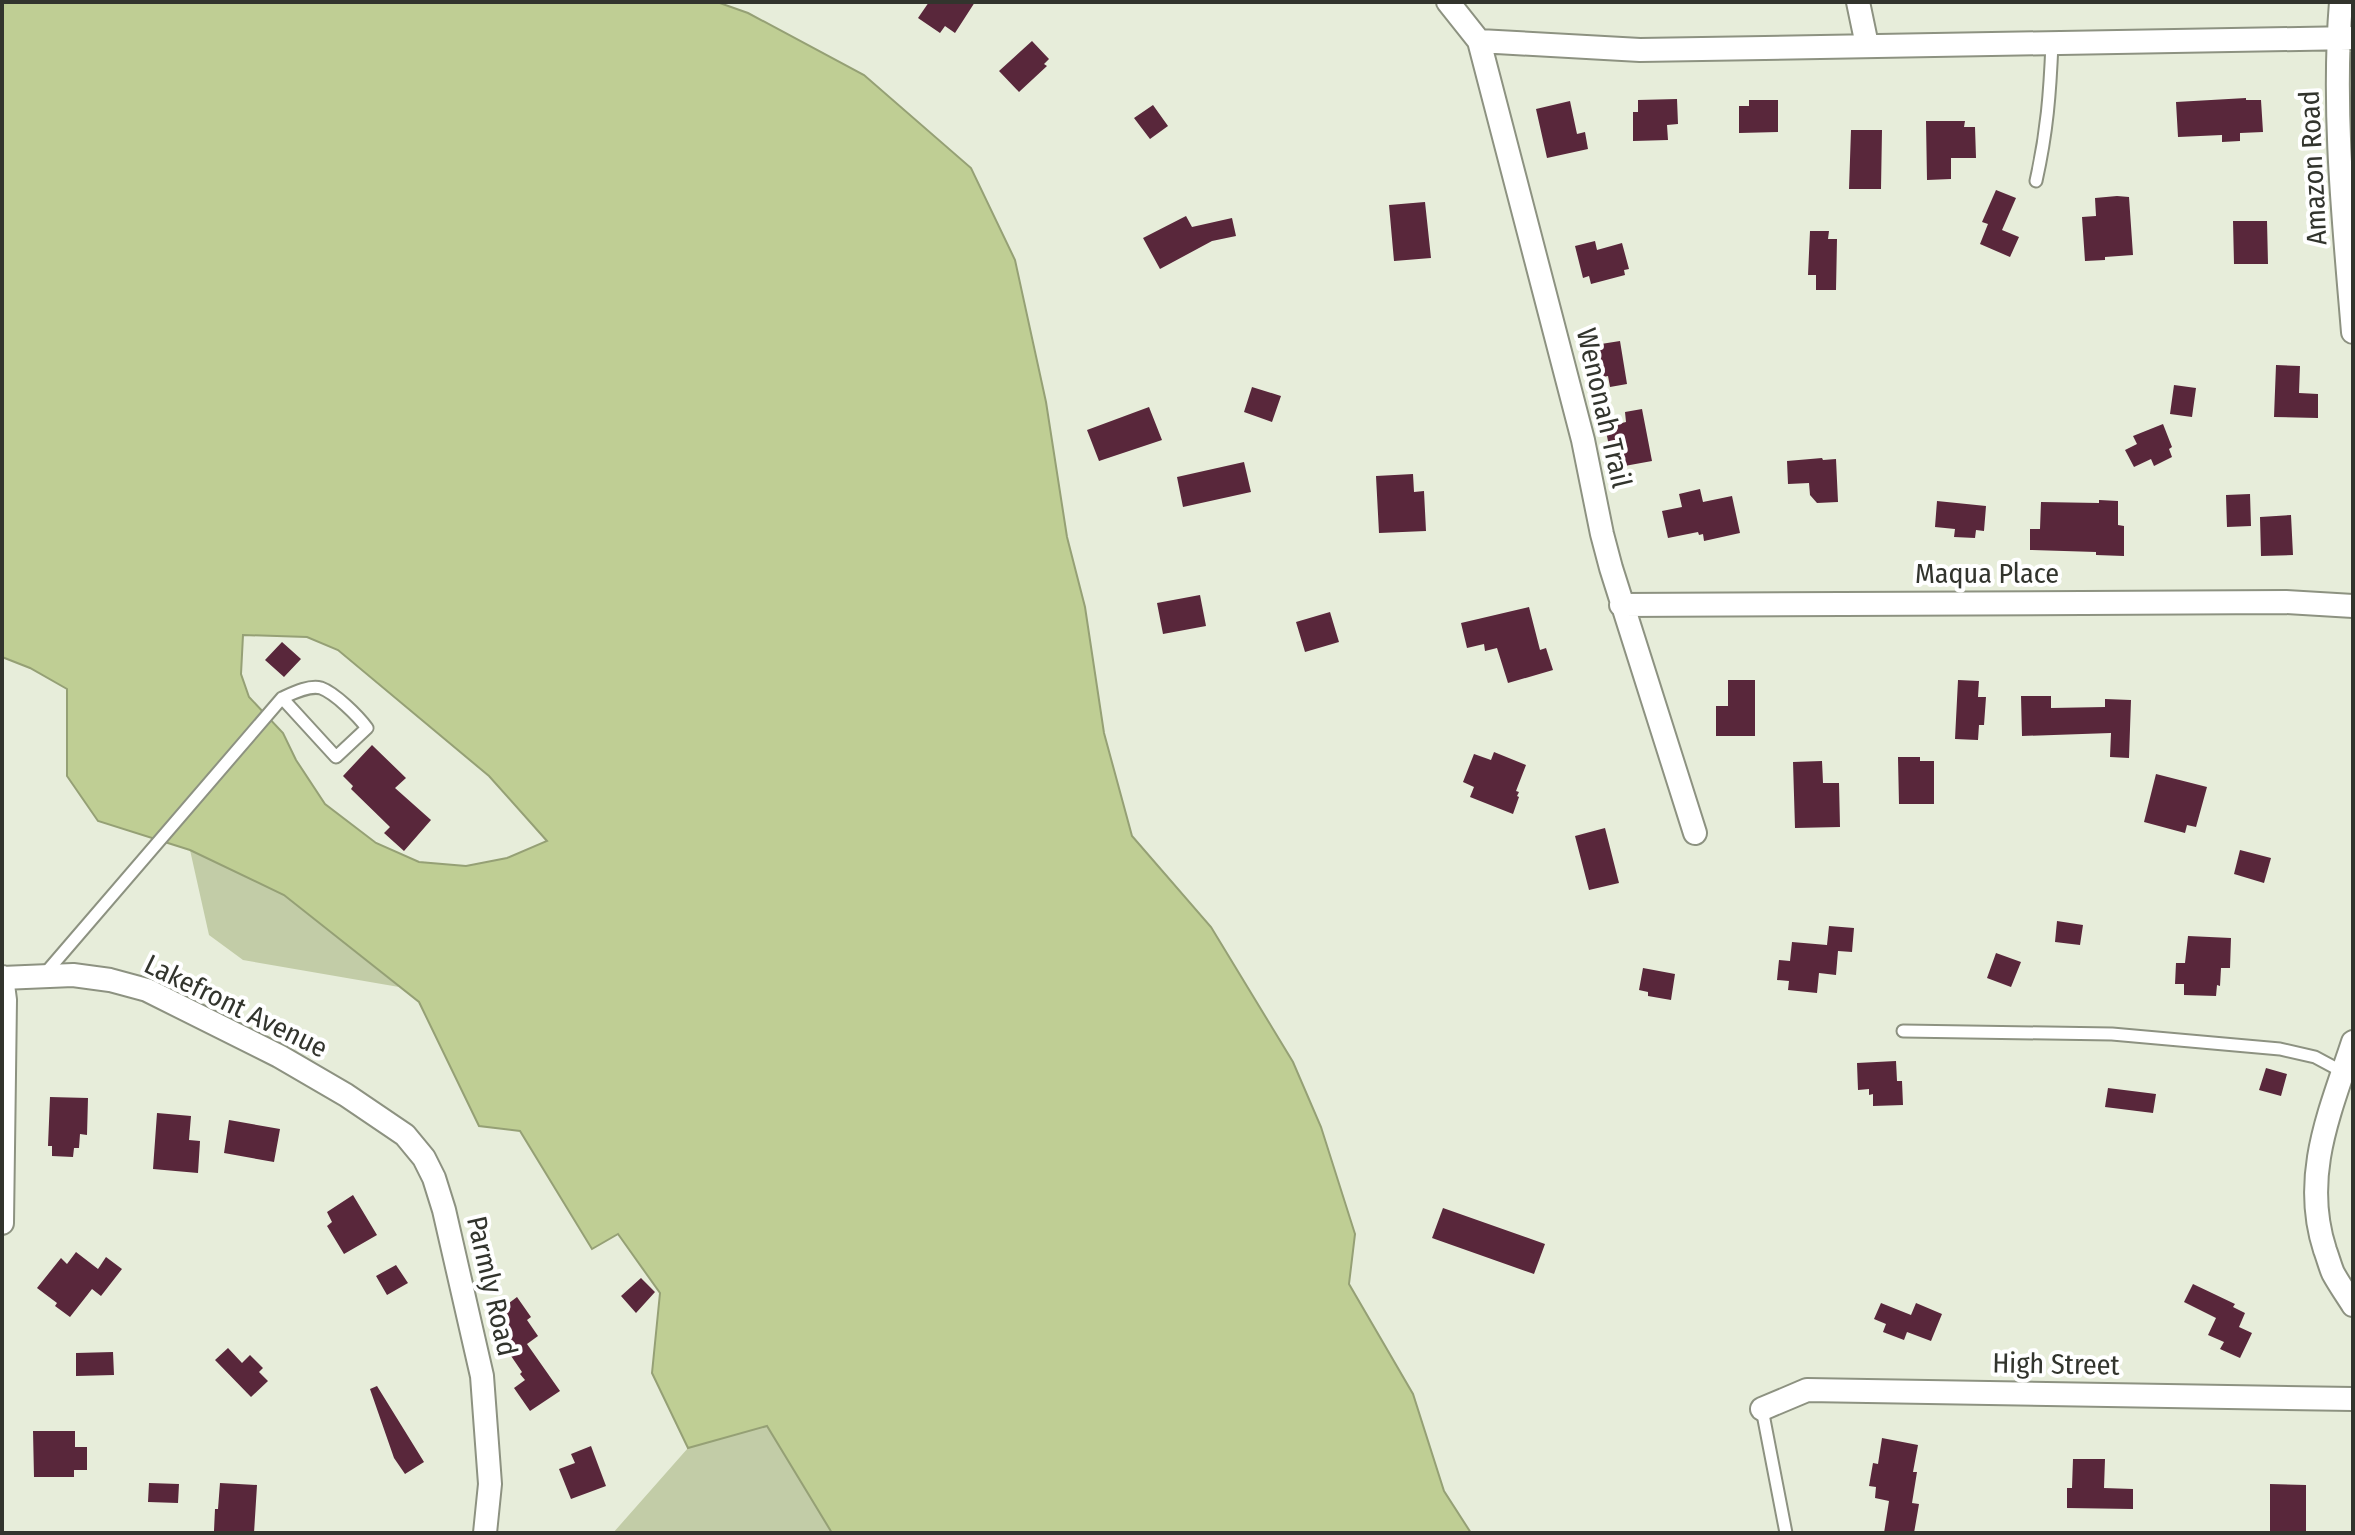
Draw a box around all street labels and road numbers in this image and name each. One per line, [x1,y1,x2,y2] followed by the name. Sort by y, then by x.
[2292,90,2334,246] street label: Amazon Road
[1570,325,1638,491] street label: Wenonah Trail
[1915,557,2059,590] street label: Maqua Place
[139,947,333,1065] street label: Lakefront Avenue
[460,1213,524,1359] street label: Parmly Road
[1992,1346,2121,1382] street label: High Street

